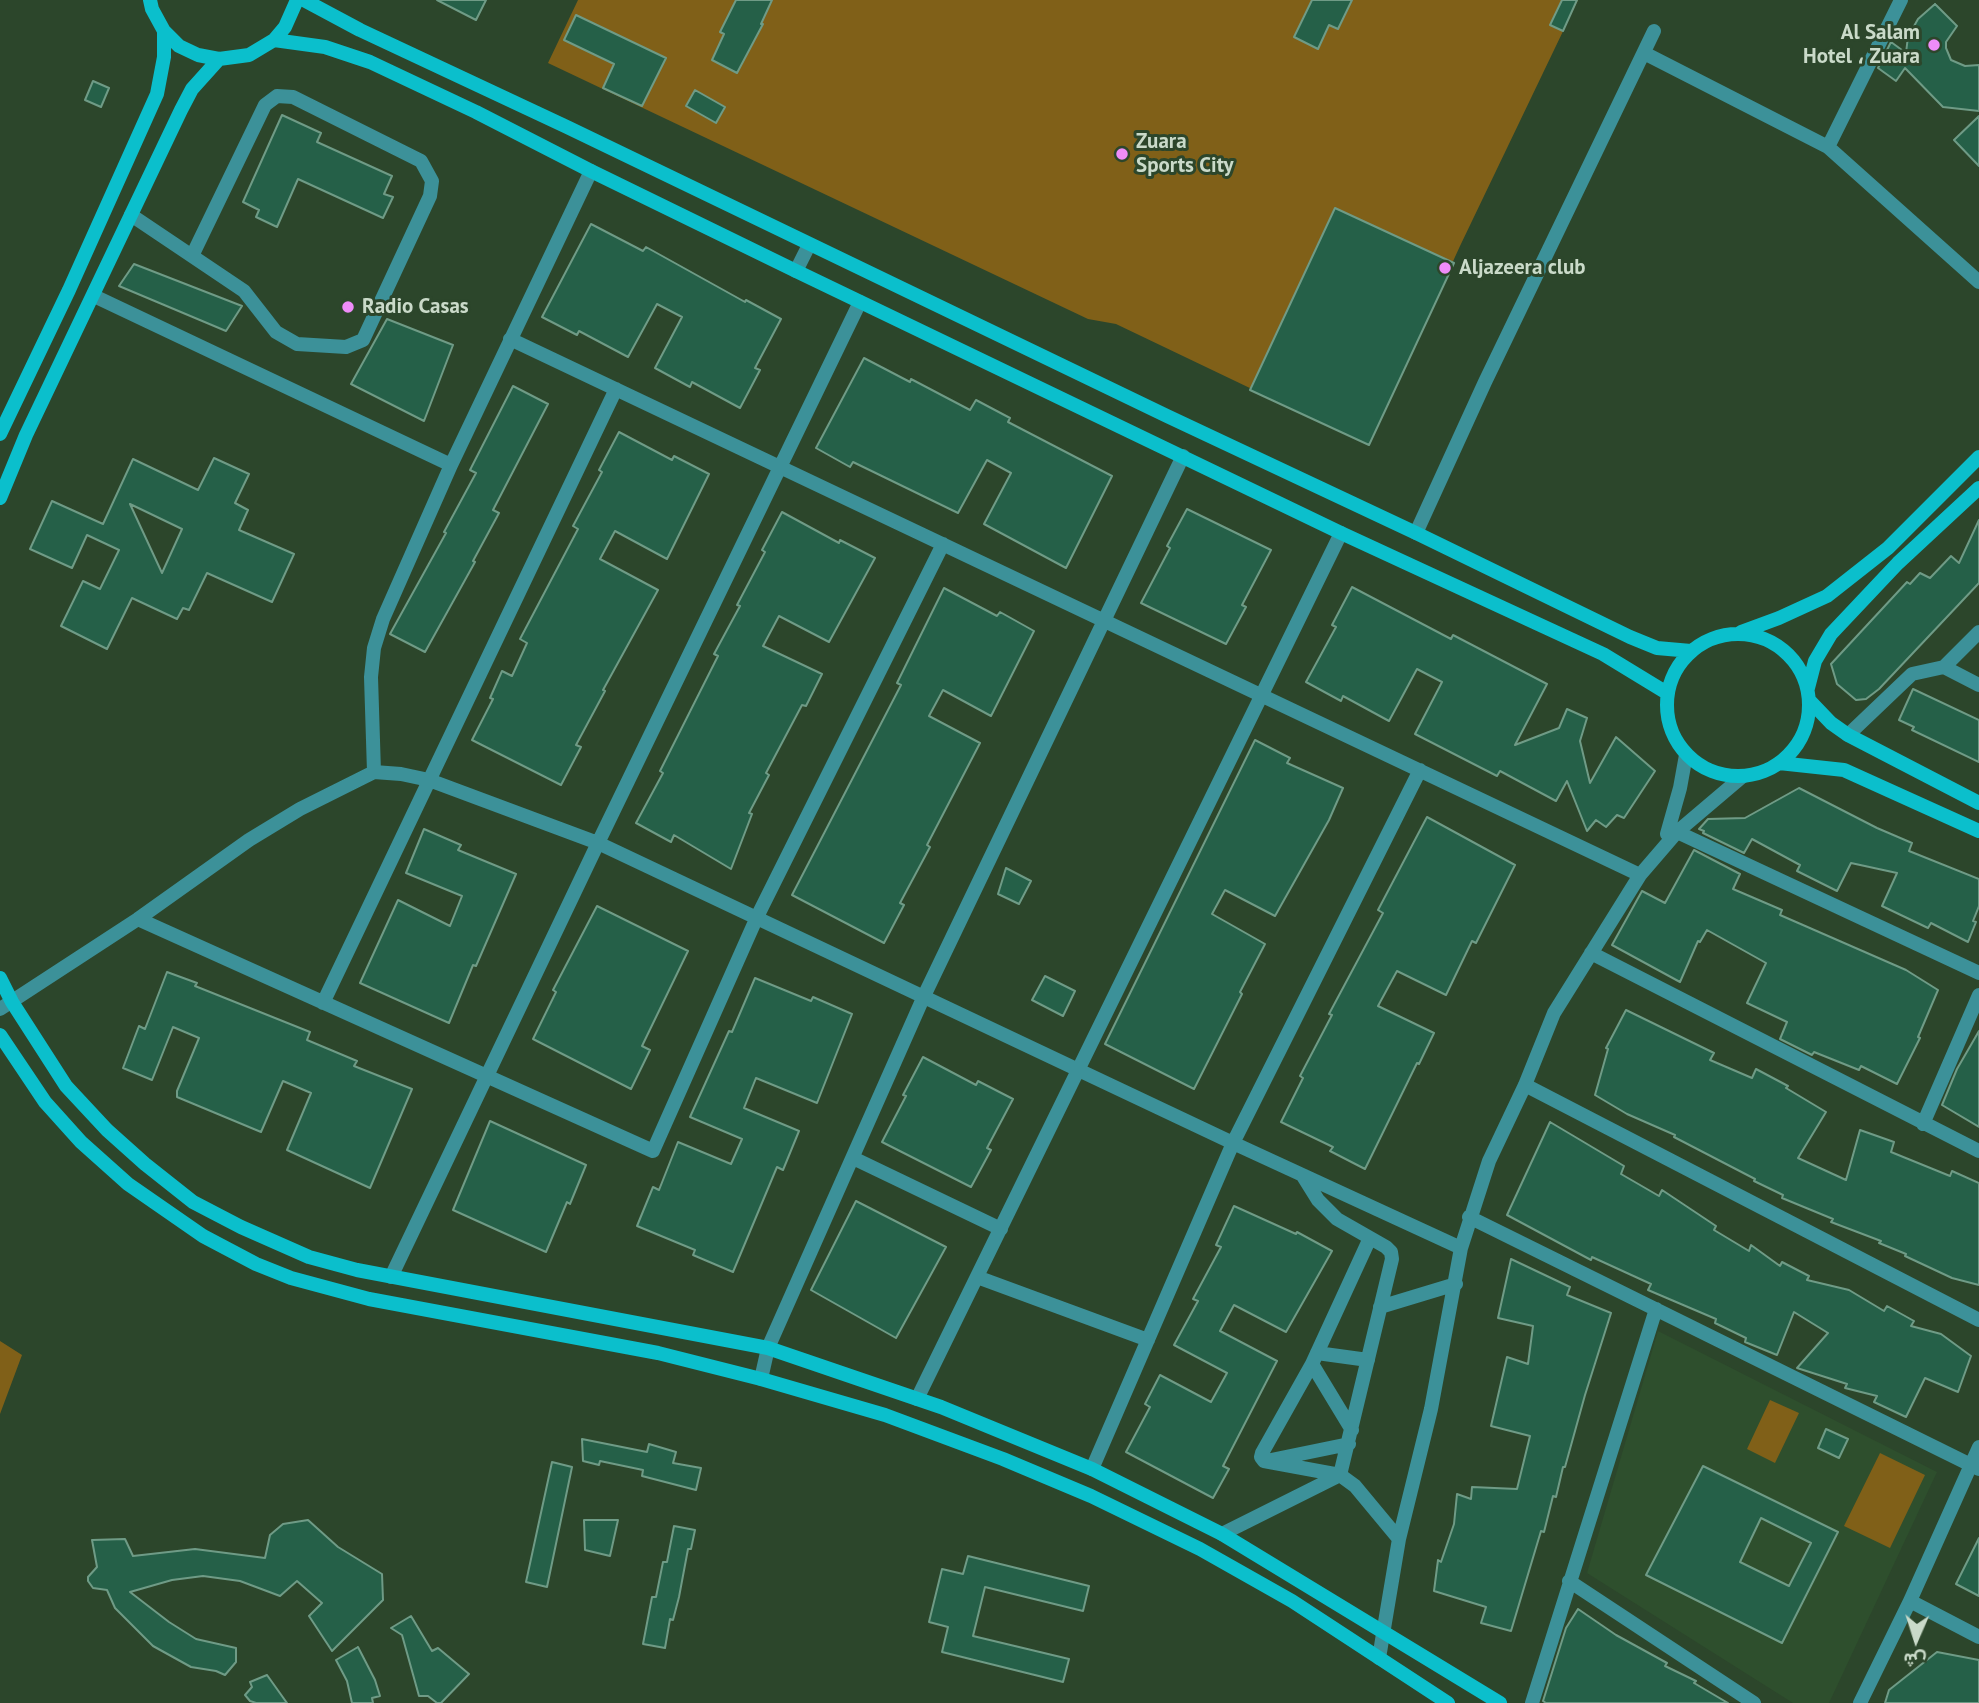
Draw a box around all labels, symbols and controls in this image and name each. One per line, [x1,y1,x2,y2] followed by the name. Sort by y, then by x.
[1804,20,1920,70] place label: Al Salam Hotel ، Zuara
[1926,37,1942,53] marker: Al Salam Hotel ، Zuara
[1136,129,1234,179] place label: Zuara Sports City
[1114,146,1130,162] marker: Zuara Sports City
[1459,255,1586,281] place label: Aljazeera club
[1437,260,1453,276] marker: Aljazeera club
[362,294,469,320] place label: Radio Casas
[340,299,356,315] marker: Radio Casas
[1881,1605,1951,1675] north arrow
[1903,1648,1927,1674] text: ش

